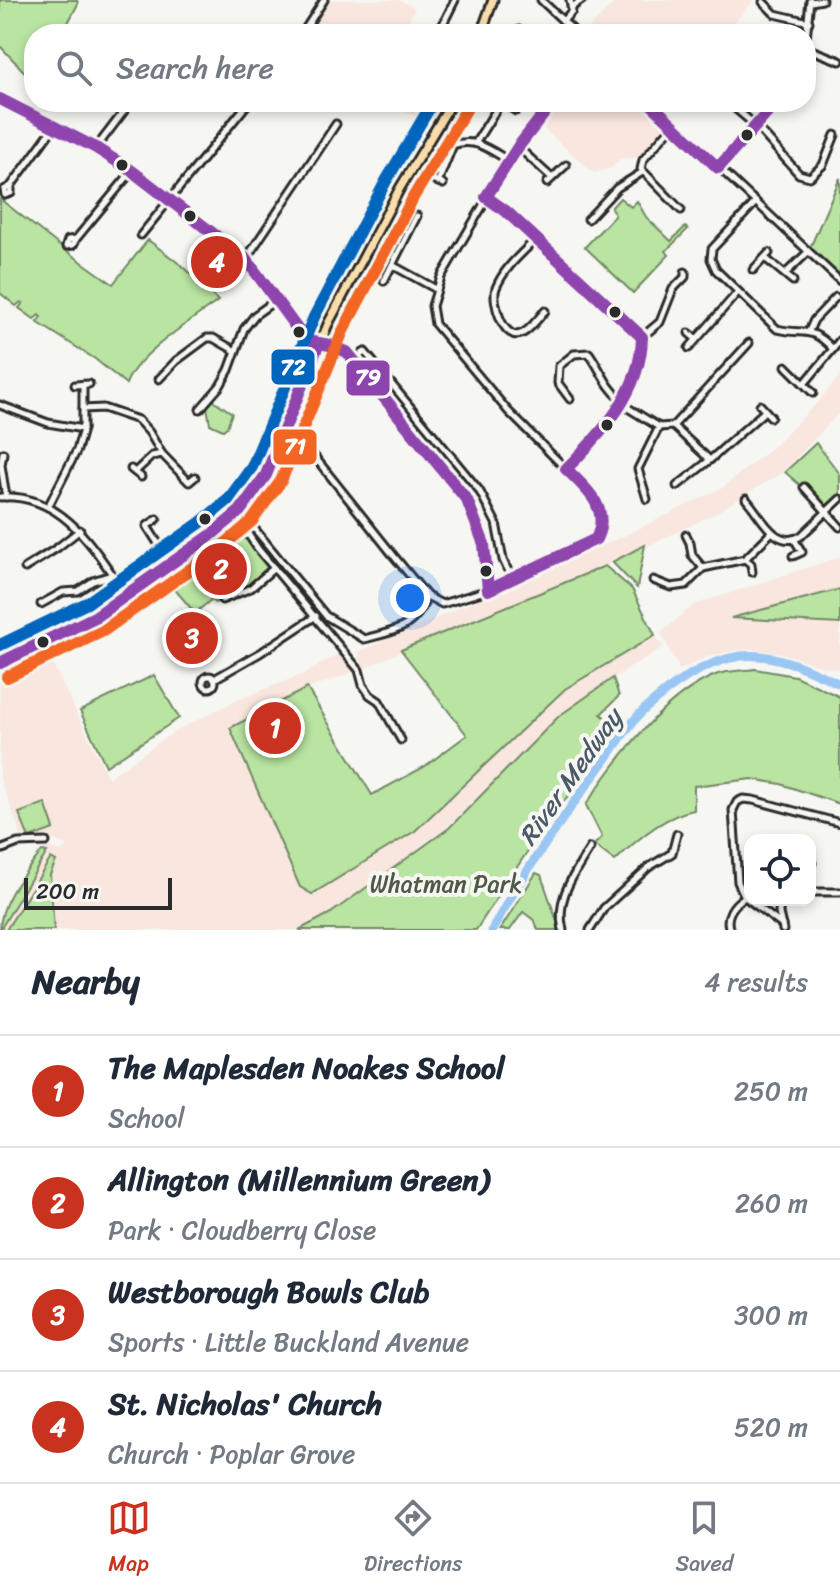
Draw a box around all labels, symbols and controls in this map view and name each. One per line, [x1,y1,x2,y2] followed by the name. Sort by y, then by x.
[24,24,816,112] search box
[116,41,274,95] text: Search here
[52,46,96,90] icon: search
[739,127,755,143] unlabelled marker
[114,157,130,173] unlabelled marker
[182,208,198,224] unlabelled marker
[191,232,243,292] pin: 4
[607,304,623,320] unlabelled marker
[291,324,307,340] unlabelled marker
[270,348,316,386] line badge: 72
[280,348,306,387] text: 72
[355,358,382,397] text: 79
[345,359,391,397] line badge: 79
[599,417,615,433] unlabelled marker
[284,427,307,466] text: 71
[272,428,318,466] line badge: 71
[197,511,213,527] unlabelled marker
[195,539,247,599] pin: 2
[478,563,494,579] unlabelled marker
[390,578,430,618] your location
[166,608,218,668] pin: 3
[35,634,51,650] unlabelled marker
[506,696,636,855] water label: River Medway
[249,698,301,758] pin: 1
[744,834,816,906] map controls
[744,834,816,906] button: locate
[370,863,522,905] park label: Whatman Park
[36,872,99,911] text: 200 m
[24,874,172,910] scale bar
[32,952,140,1012] text: Nearby
[704,959,808,1005] text: 4 results
[108,1041,505,1095] text: The Maplesden Noakes School
[52,1068,64,1114] text: 1
[734,1068,808,1114] text: 250 m
[108,1095,185,1141] text: School
[108,1153,489,1207] text: Allington (Millennium Green)
[50,1180,66,1226] text: 2
[735,1180,808,1226] text: 260 m
[108,1207,376,1253] text: Park · Cloudberry Close
[108,1265,430,1319] text: Westborough Bowls Club
[51,1292,65,1338] text: 3
[734,1292,808,1338] text: 300 m
[108,1319,469,1365] text: Sports · Little Buckland Avenue
[108,1377,382,1431] text: St. Nicholas' Church
[50,1404,66,1450] text: 4
[734,1404,808,1450] text: 520 m
[108,1431,355,1477] text: Church · Poplar Grove
[107,1496,151,1583] tab: Map
[364,1496,462,1583] tab: Directions
[675,1496,733,1583] tab: Saved

